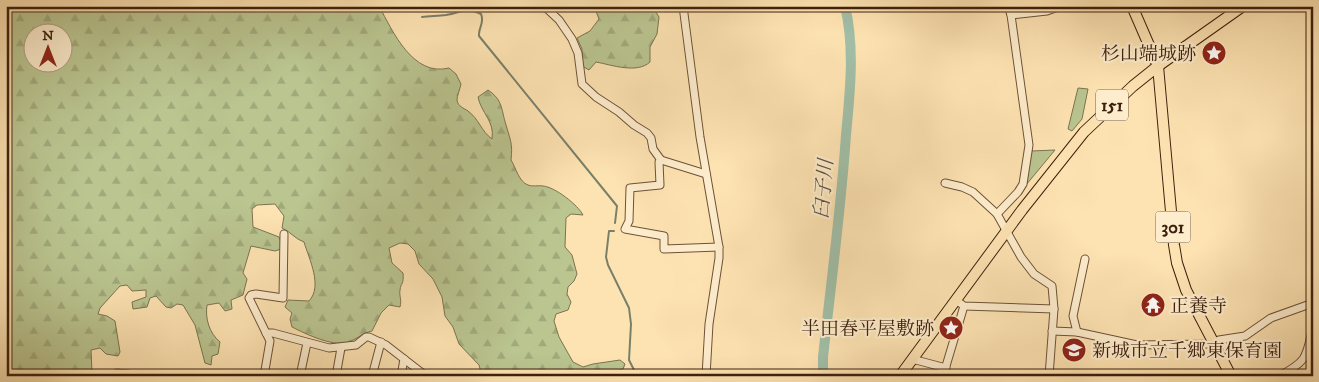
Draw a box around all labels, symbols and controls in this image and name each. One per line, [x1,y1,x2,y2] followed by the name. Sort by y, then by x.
[22,22,72,72] north arrow
[42,27,54,45] text: N
[1201,40,1227,66] place icon: 杉山端城跡
[1101,43,1196,66] place label: 杉山端城跡
[1096,90,1128,120] road number: 151
[809,156,840,220] water label: 臼子川
[1156,212,1190,242] road number: 301
[1140,292,1166,318] temple icon: 正養寺
[1170,295,1227,318] place label: 正養寺
[938,315,964,341] place icon: 半田春平屋敷跡
[801,318,934,341] place label: 半田春平屋敷跡
[1061,337,1087,363] school or university icon: 新城市立千郷東保育園
[1092,340,1282,363] place label: 新城市立千郷東保育園

